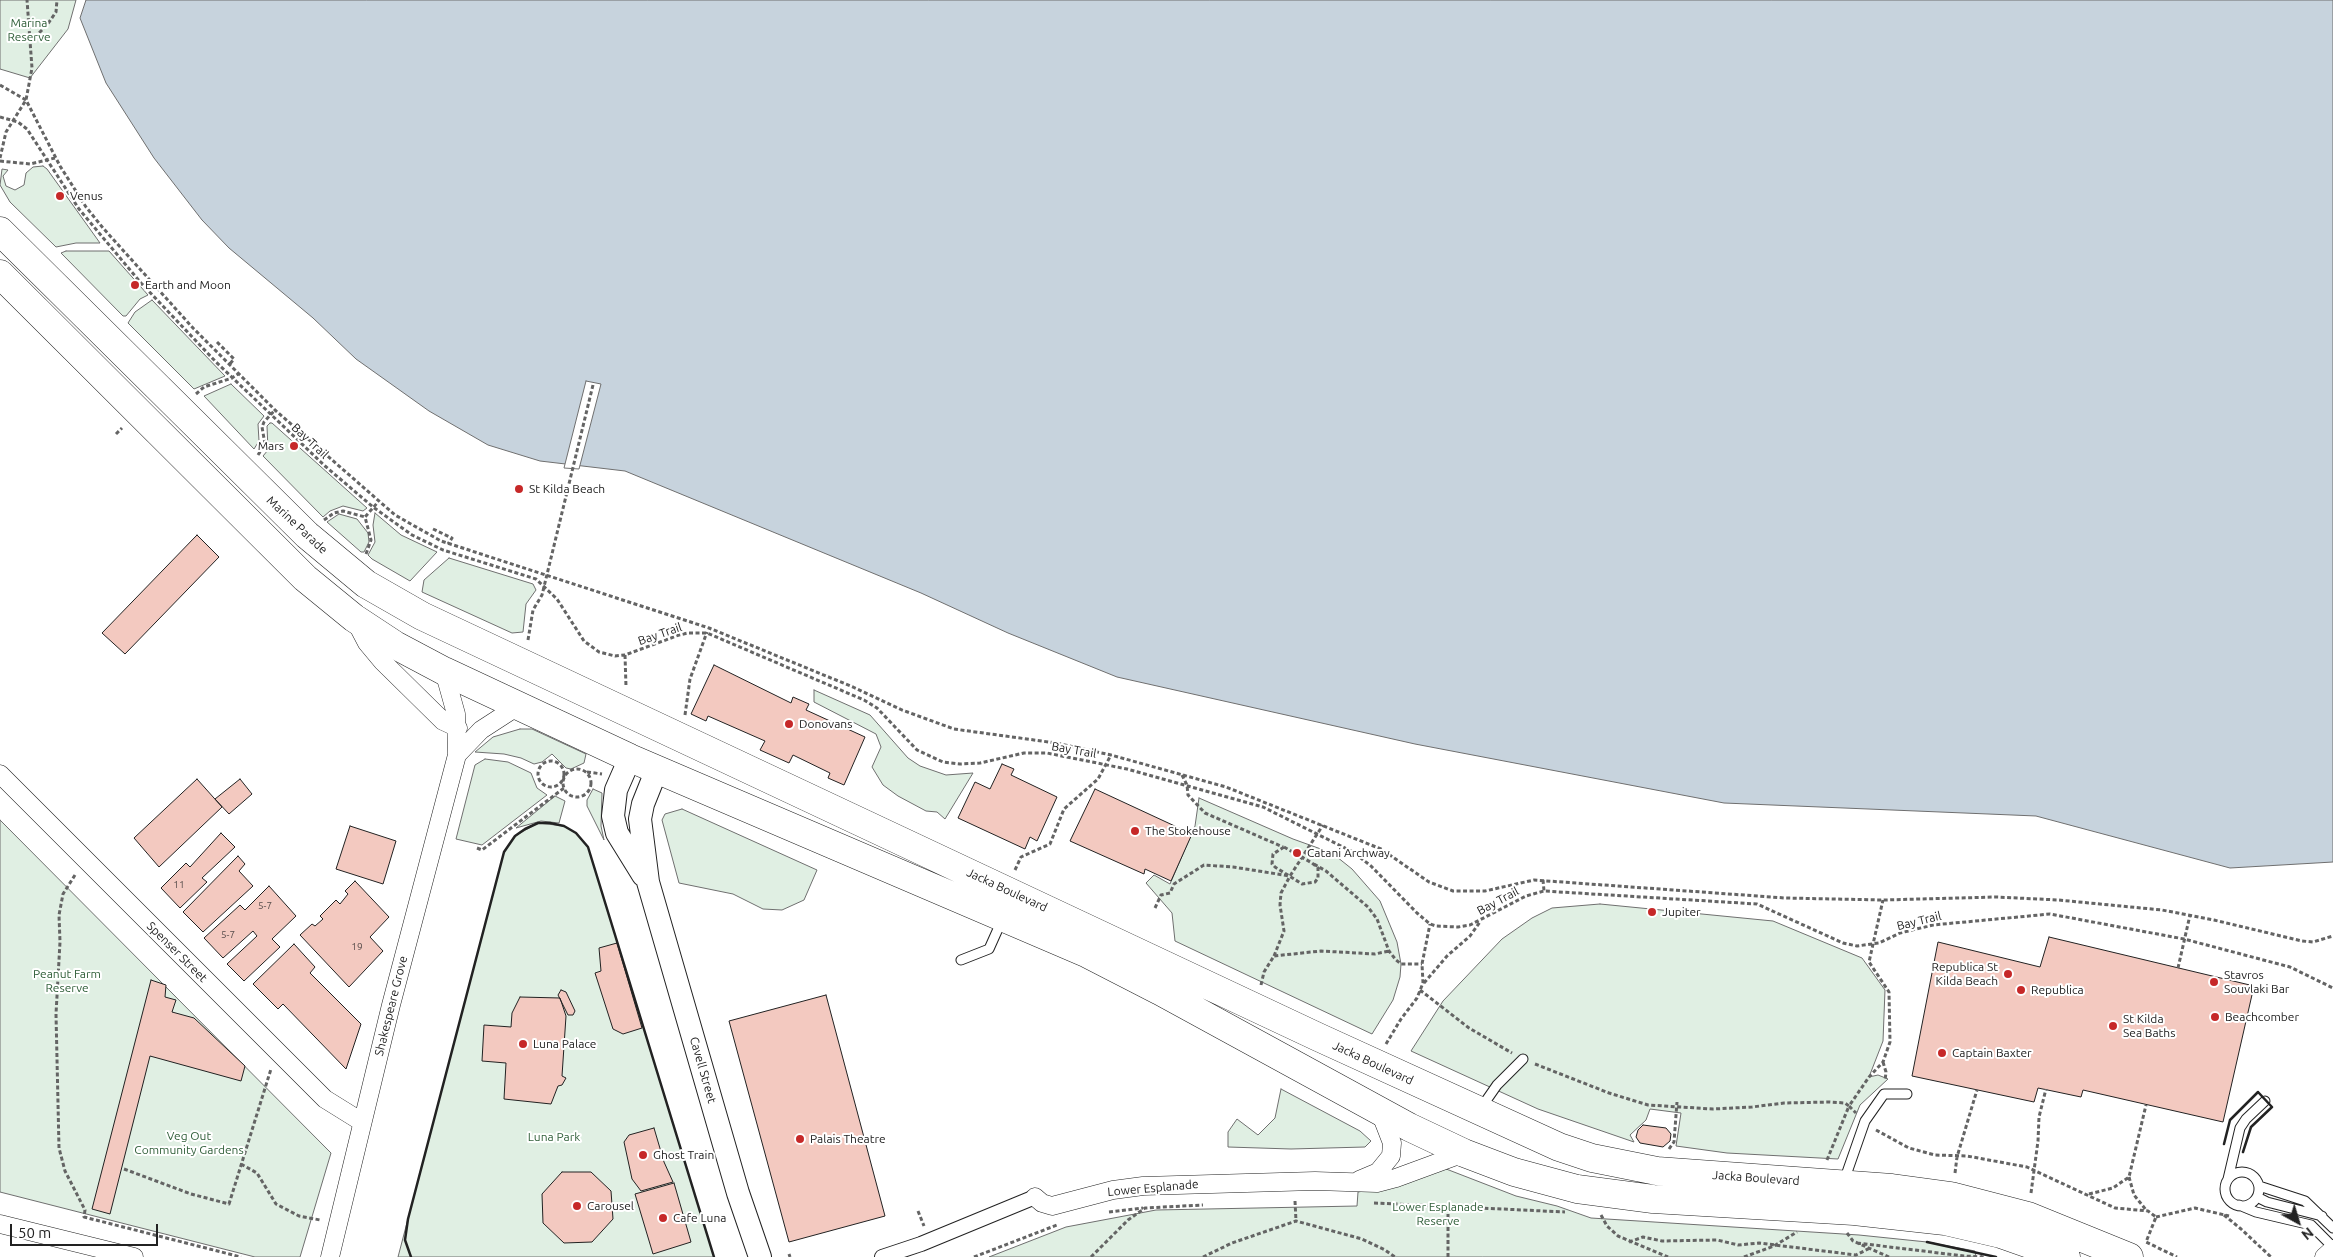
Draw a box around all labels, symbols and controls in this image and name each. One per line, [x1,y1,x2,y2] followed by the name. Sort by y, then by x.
[7,16,51,44] park label: Marina Reserve
[70,189,103,203] place label: Venus
[54,190,66,202] marker: Venus
[145,278,231,292] place label: Earth and Moon
[129,279,141,291] marker: Earth and Moon
[289,420,331,462] street label: Bay Trail
[258,439,284,453] place label: Mars
[288,440,300,452] marker: Mars
[529,482,605,496] place label: St Kilda Beach
[513,483,525,495] marker: St Kilda Beach
[264,493,330,557] street label: Marine Parade
[636,620,684,648] street label: Bay Trail
[799,717,852,731] place label: Donovans
[783,718,795,730] marker: Donovans
[1050,739,1098,761] street label: Bay Trail
[1145,824,1231,838] place label: The Stokehouse
[1129,825,1141,837] marker: The Stokehouse
[1307,846,1390,860] place label: Catani Archway
[1291,847,1303,859] marker: Catani Archway
[964,865,1050,915] street label: Jacka Boulevard
[173,879,185,891] house number: 11
[1475,884,1521,918] street label: Bay Trail
[258,900,272,912] house number: 5-7
[1662,905,1701,919] place label: Jupiter
[1646,906,1658,918] marker: Jupiter
[1895,909,1943,933] street label: Bay Trail
[144,919,210,985] street label: Spenser Street
[221,929,235,941] house number: 5-7
[351,941,363,953] house number: 19
[372,954,410,1058] street label: Shakespeare Grove
[1932,960,1998,988] place label: Republica St Kilda Beach
[33,967,101,995] park label: Peanut Farm Reserve
[2002,968,2014,980] marker: Republica St Kilda Beach
[2224,968,2289,996] place label: Stavros Souvlaki Bar
[2208,976,2220,988] marker: Stavros Souvlaki Bar
[2031,983,2084,997] place label: Republica
[2015,984,2027,996] marker: Republica
[2225,1010,2299,1024] place label: Beachcomber
[2209,1011,2221,1023] marker: Beachcomber
[2123,1012,2175,1040] place label: St Kilda Sea Baths
[2107,1020,2119,1032] marker: St Kilda Sea Baths
[687,1035,719,1105] street label: Cavell Street
[533,1037,596,1051] place label: Luna Palace
[517,1038,529,1050] marker: Luna Palace
[1330,1038,1416,1088] street label: Jacka Boulevard
[1952,1046,2032,1060] place label: Captain Baxter
[1936,1047,1948,1059] marker: Captain Baxter
[134,1129,244,1157] park label: Veg Out Community Gardens
[528,1130,580,1144] park label: Luna Park
[810,1132,886,1146] place label: Palais Theatre
[794,1133,806,1145] marker: Palais Theatre
[653,1148,714,1162] place label: Ghost Train
[637,1149,649,1161] marker: Ghost Train
[1712,1168,1800,1188] street label: Jacka Boulevard
[1107,1177,1199,1199] street label: Lower Esplanade
[2273,1197,2323,1247] north arrow
[587,1199,634,1213] place label: Carousel
[571,1200,583,1212] marker: Carousel
[1392,1200,1484,1228] park label: Lower Esplanade Reserve
[673,1211,726,1225] place label: Cafe Luna
[657,1212,669,1224] marker: Cafe Luna
[12,1214,160,1246] scale bar
[18,1224,51,1241] text: 50 m
[2298,1224,2317,1243] text: N

